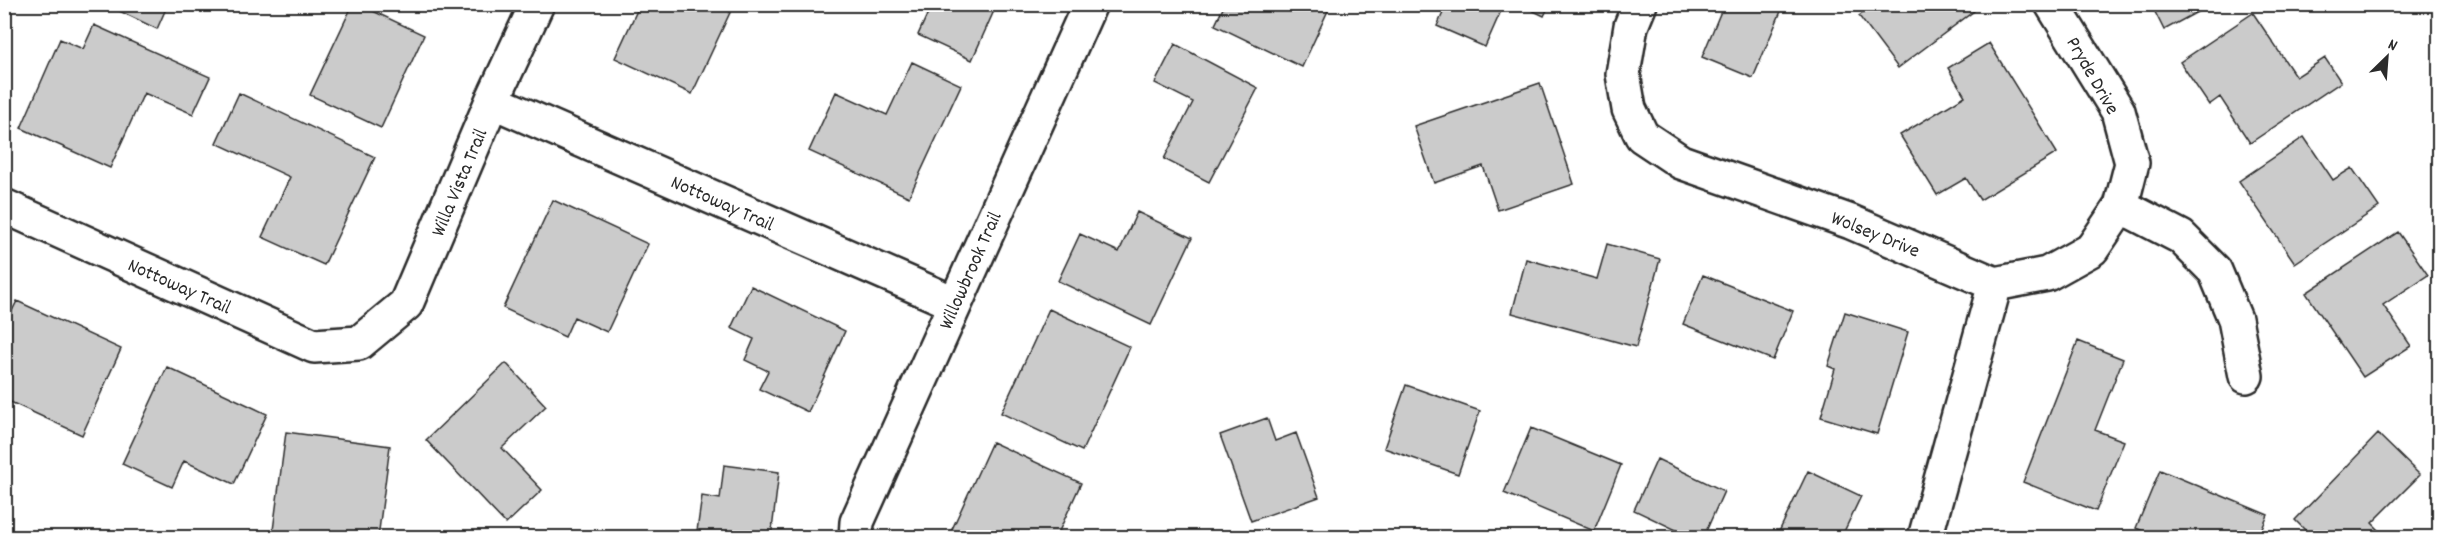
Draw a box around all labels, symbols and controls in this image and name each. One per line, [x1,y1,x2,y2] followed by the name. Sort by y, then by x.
[2357,27,2417,87] north arrow
[2058,32,2125,121] street label: Pryde Drive
[2384,34,2401,58] text: N
[425,125,496,242] street label: Willa Vista Trail
[666,169,778,240] street label: Nottoway Trail
[1826,205,1924,266] street label: Wolsey Drive
[933,208,1010,335] street label: Willowbrook Trail
[123,252,235,323] street label: Nottoway Trail

